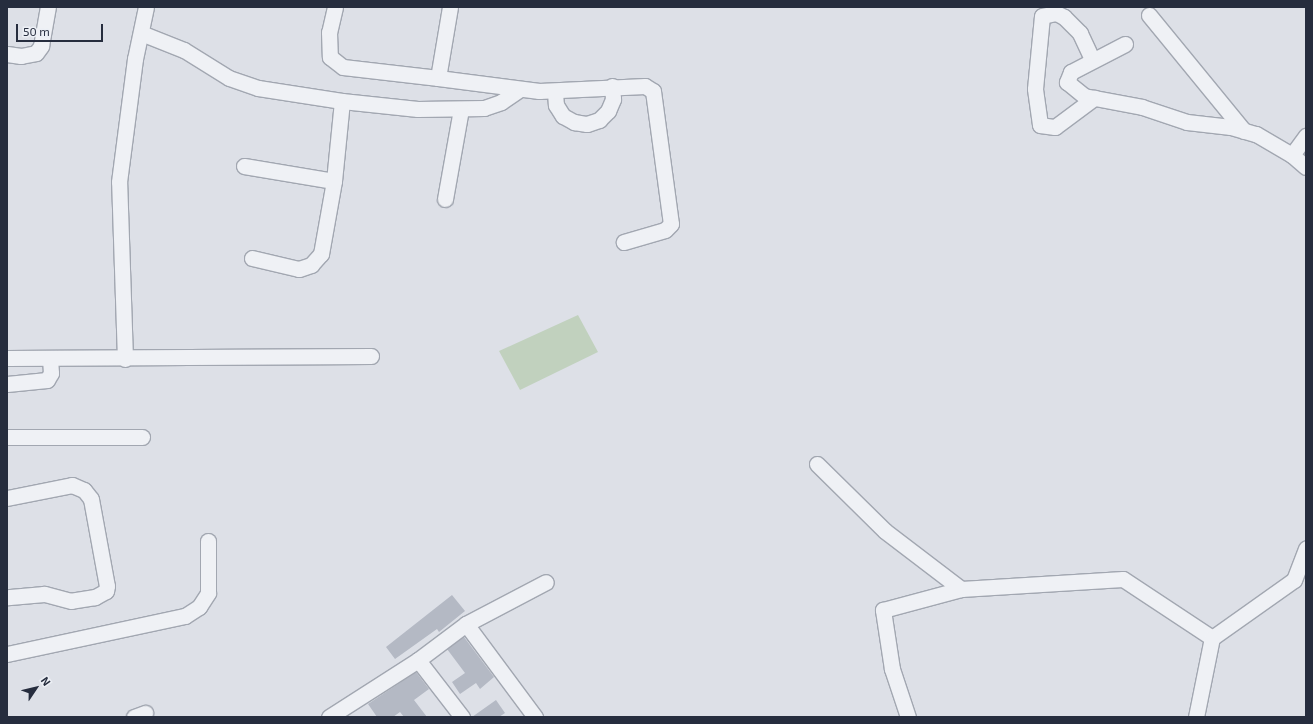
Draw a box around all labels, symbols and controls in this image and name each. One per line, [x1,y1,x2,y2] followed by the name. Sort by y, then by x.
[18,16,105,42] scale bar
[23,24,50,38] text: 50 m
[16,668,56,708] north arrow
[39,674,54,688] text: N

